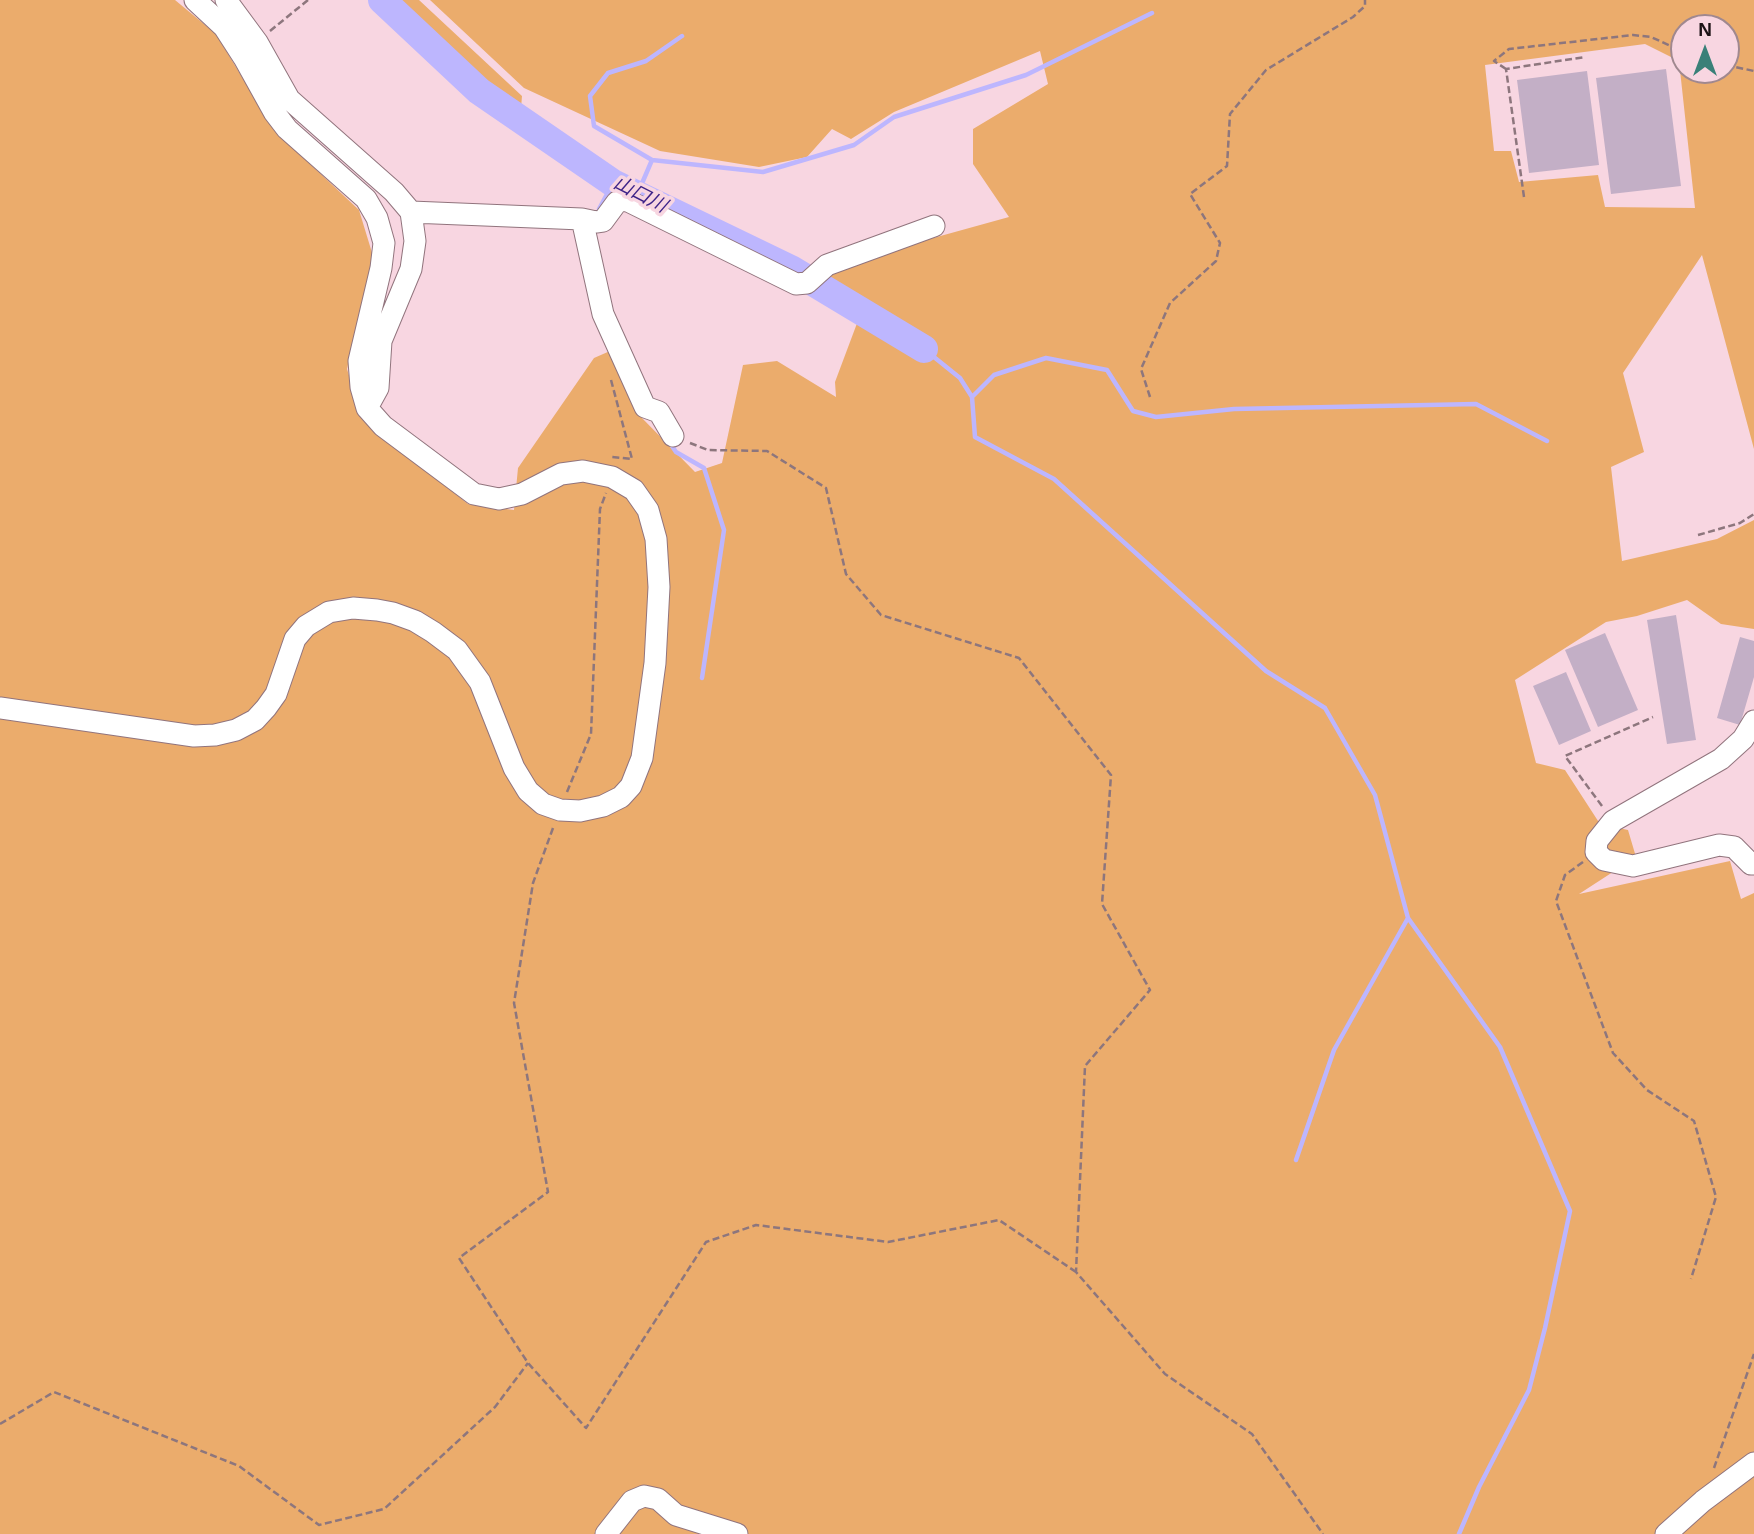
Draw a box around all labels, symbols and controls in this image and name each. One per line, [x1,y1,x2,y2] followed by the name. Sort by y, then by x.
[1670,14,1740,84] north arrow
[1698,19,1712,40] text: N
[609,172,671,218] water label: 山口川

